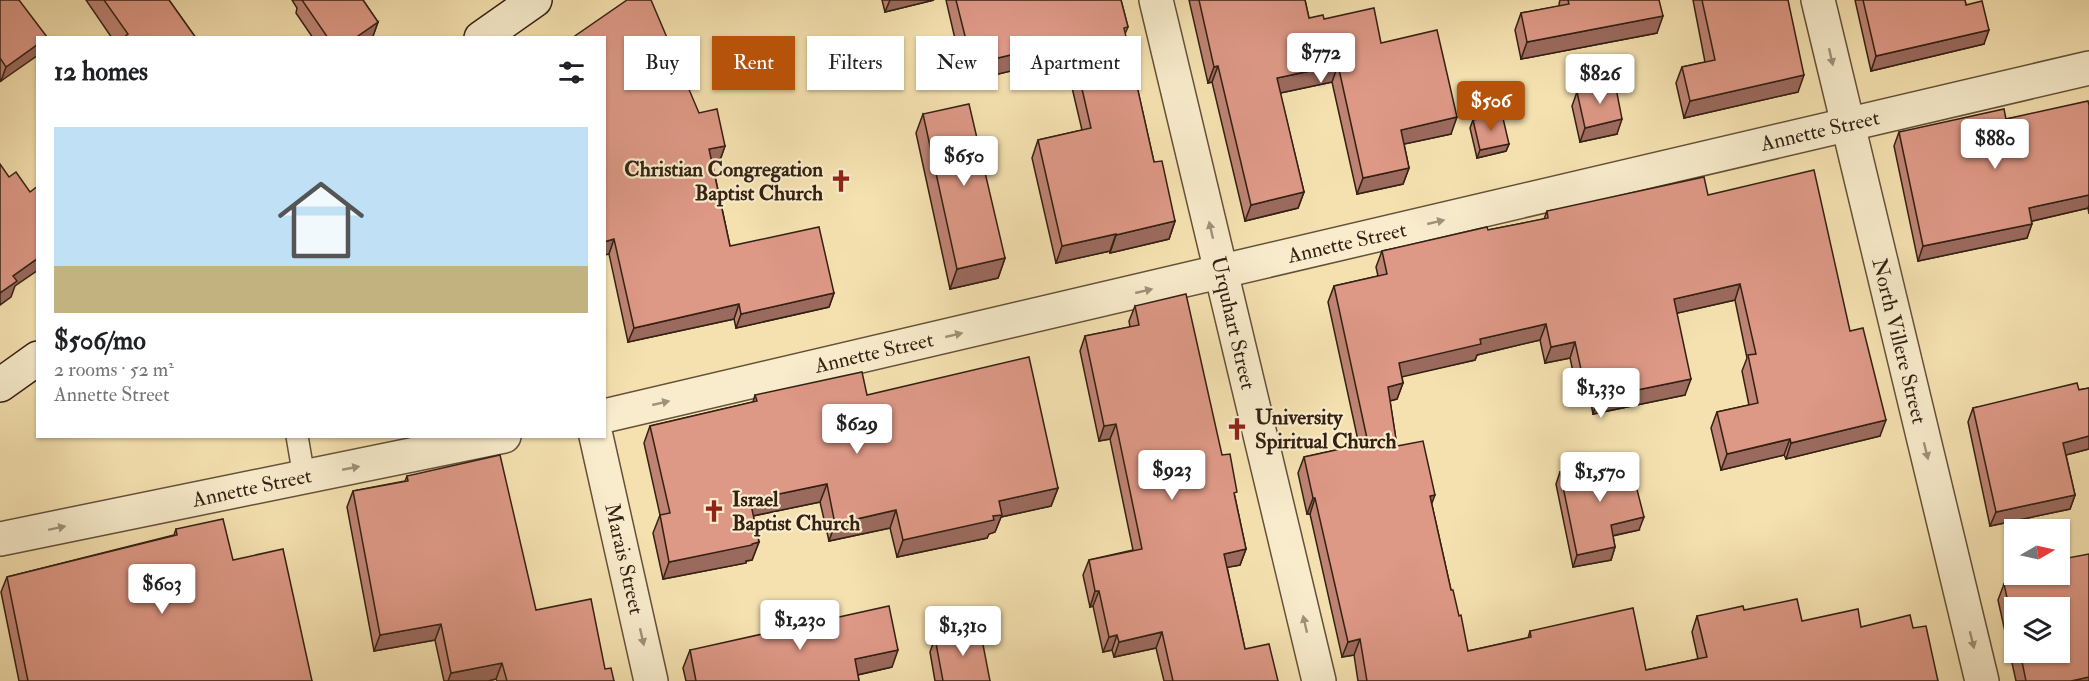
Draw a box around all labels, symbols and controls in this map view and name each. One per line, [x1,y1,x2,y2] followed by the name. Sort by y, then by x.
[1285,33,1357,84] pin: $772
[624,36,700,90] chip: Buy
[712,36,795,90] chip: Rent
[807,36,904,90] chip: Filters
[916,36,998,90] chip: New
[1010,36,1141,90] chip: Apartment
[1301,40,1341,65] text: $772
[1826,48,1836,66] one-way arrow
[1564,54,1636,105] pin: $826
[54,56,148,88] text: 12 homes
[555,56,588,89] icon: filters
[1580,61,1620,86] text: $826
[1455,81,1527,132] pin: $506
[1471,88,1511,113] text: $506
[1757,104,1882,158] street label: Annette Street
[1959,119,2031,170] pin: $880
[1975,126,2015,151] text: $880
[928,136,1000,187] pin: $650
[944,143,984,168] text: $650
[624,156,823,207] place label: Christian Congregation Baptist Church
[267,166,375,274] icon: home
[828,168,854,194] church icon: Christian Congregation Baptist Church
[1284,216,1409,270] street label: Annette Street
[1426,216,1445,226] one-way arrow
[1206,220,1215,239] one-way arrow
[1205,254,1262,393] street label: Urquhart Street
[1865,255,1933,427] street label: North Villere Street
[1134,285,1153,295] one-way arrow
[54,325,146,357] text: $506/mo
[811,326,936,380] street label: Annette Street
[944,329,963,339] one-way arrow
[54,357,174,382] text: 2 rooms · 52 m²
[1552,368,1650,419] pin: $1,330
[1577,375,1625,400] text: $1,330
[54,382,169,407] text: Annette Street
[652,397,671,407] one-way arrow
[821,404,893,455] pin: $629
[1255,404,1397,455] place label: University Spiritual Church
[836,411,878,436] text: $629
[1224,416,1250,442] church icon: University Spiritual Church
[1922,441,1932,460] one-way arrow
[1136,450,1208,501] pin: $923
[1551,452,1649,503] pin: $1,570
[1152,457,1192,482] text: $923
[1574,459,1626,484] text: $1,570
[189,462,314,514] street label: Annette Street
[342,463,361,472] one-way arrow
[732,486,860,537] place label: Israel Baptist Church
[701,498,727,524] church icon: Israel Baptist Church
[598,501,650,617] street label: Marais Street
[2004,519,2070,585] north arrow
[2004,519,2070,663] map controls
[48,523,67,532] one-way arrow
[126,564,198,615] pin: $603
[142,571,182,596] text: $603
[2004,597,2070,663] button: layers
[751,600,849,651] pin: $1,230
[914,606,1012,657] pin: $1,310
[774,607,826,632] text: $1,230
[939,613,987,638] text: $1,310
[1300,614,1309,633] one-way arrow
[637,628,647,646] one-way arrow
[1968,631,1978,649] one-way arrow

